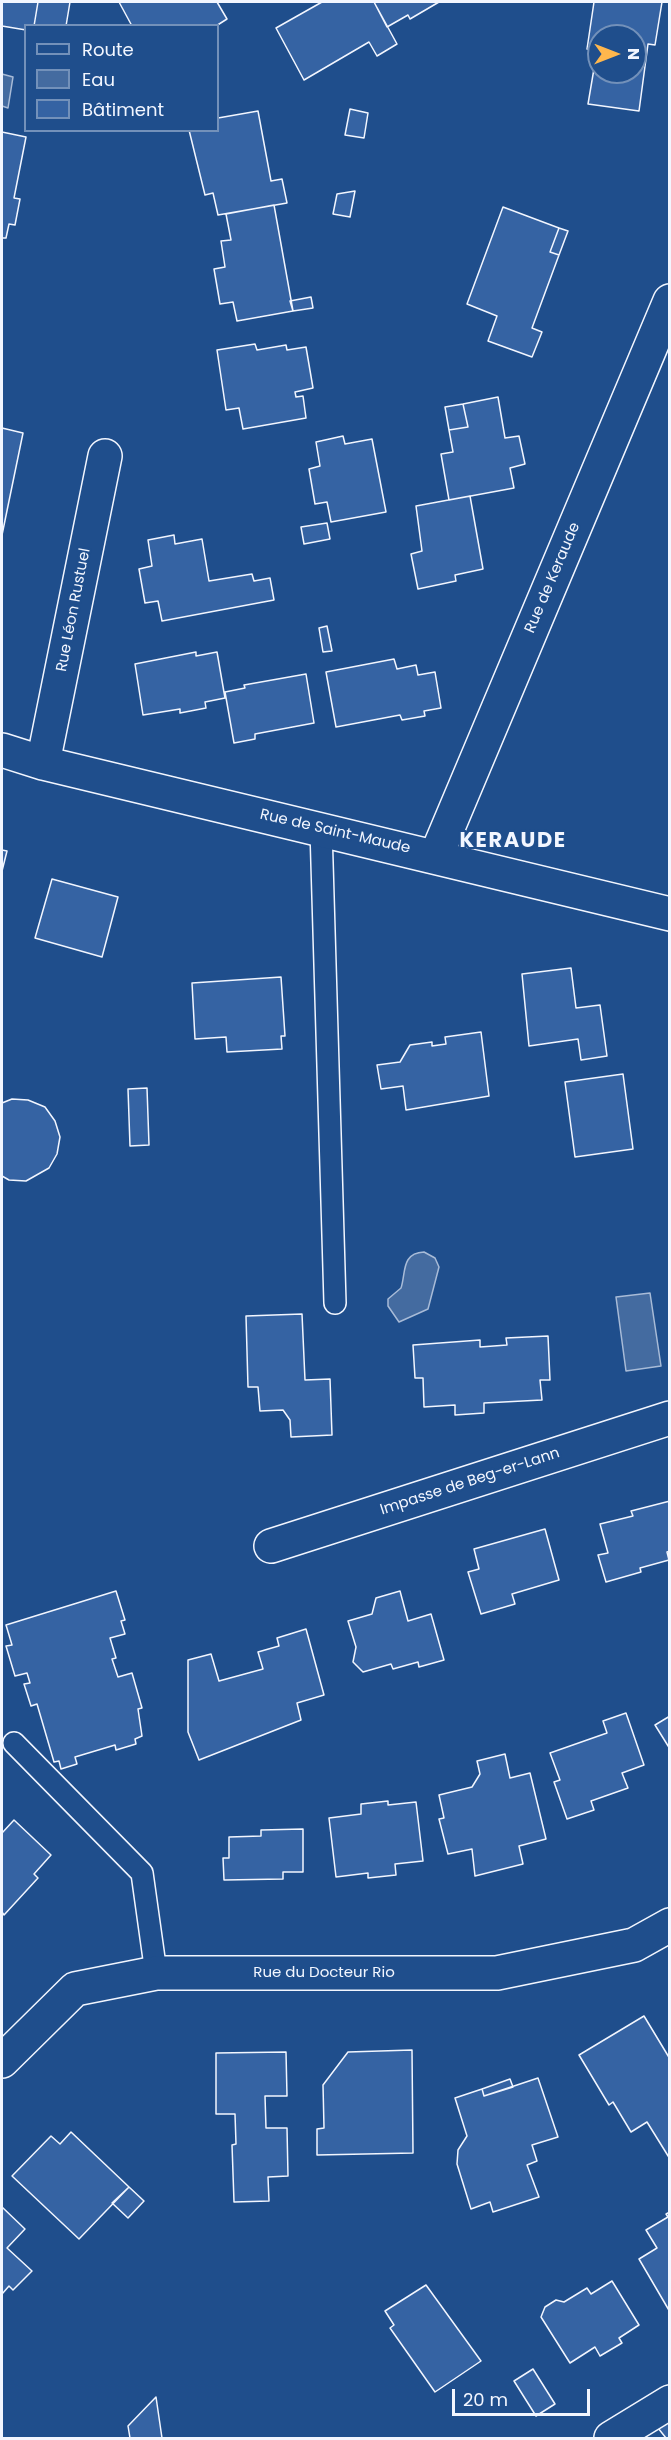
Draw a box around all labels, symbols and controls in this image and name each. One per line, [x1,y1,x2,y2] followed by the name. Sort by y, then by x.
[24,24,219,132] legend
[587,24,647,84] north arrow
[82,37,134,62] text: Route
[622,48,645,60] text: N
[82,67,115,92] text: Eau
[82,97,164,122] text: Bâtiment
[522,520,584,636] street label: Rue de Keraude
[53,547,95,673] street label: Rue Léon Rustuel
[258,806,412,858] street label: Rue de Saint-Maude
[459,829,567,855] district label: KERAUDE
[378,1444,562,1520] street label: Impasse de Beg-er-Lann
[253,1964,395,1982] street label: Rue du Docteur Rio
[455,2377,593,2415] scale bar
[463,2387,508,2412] text: 20 m

